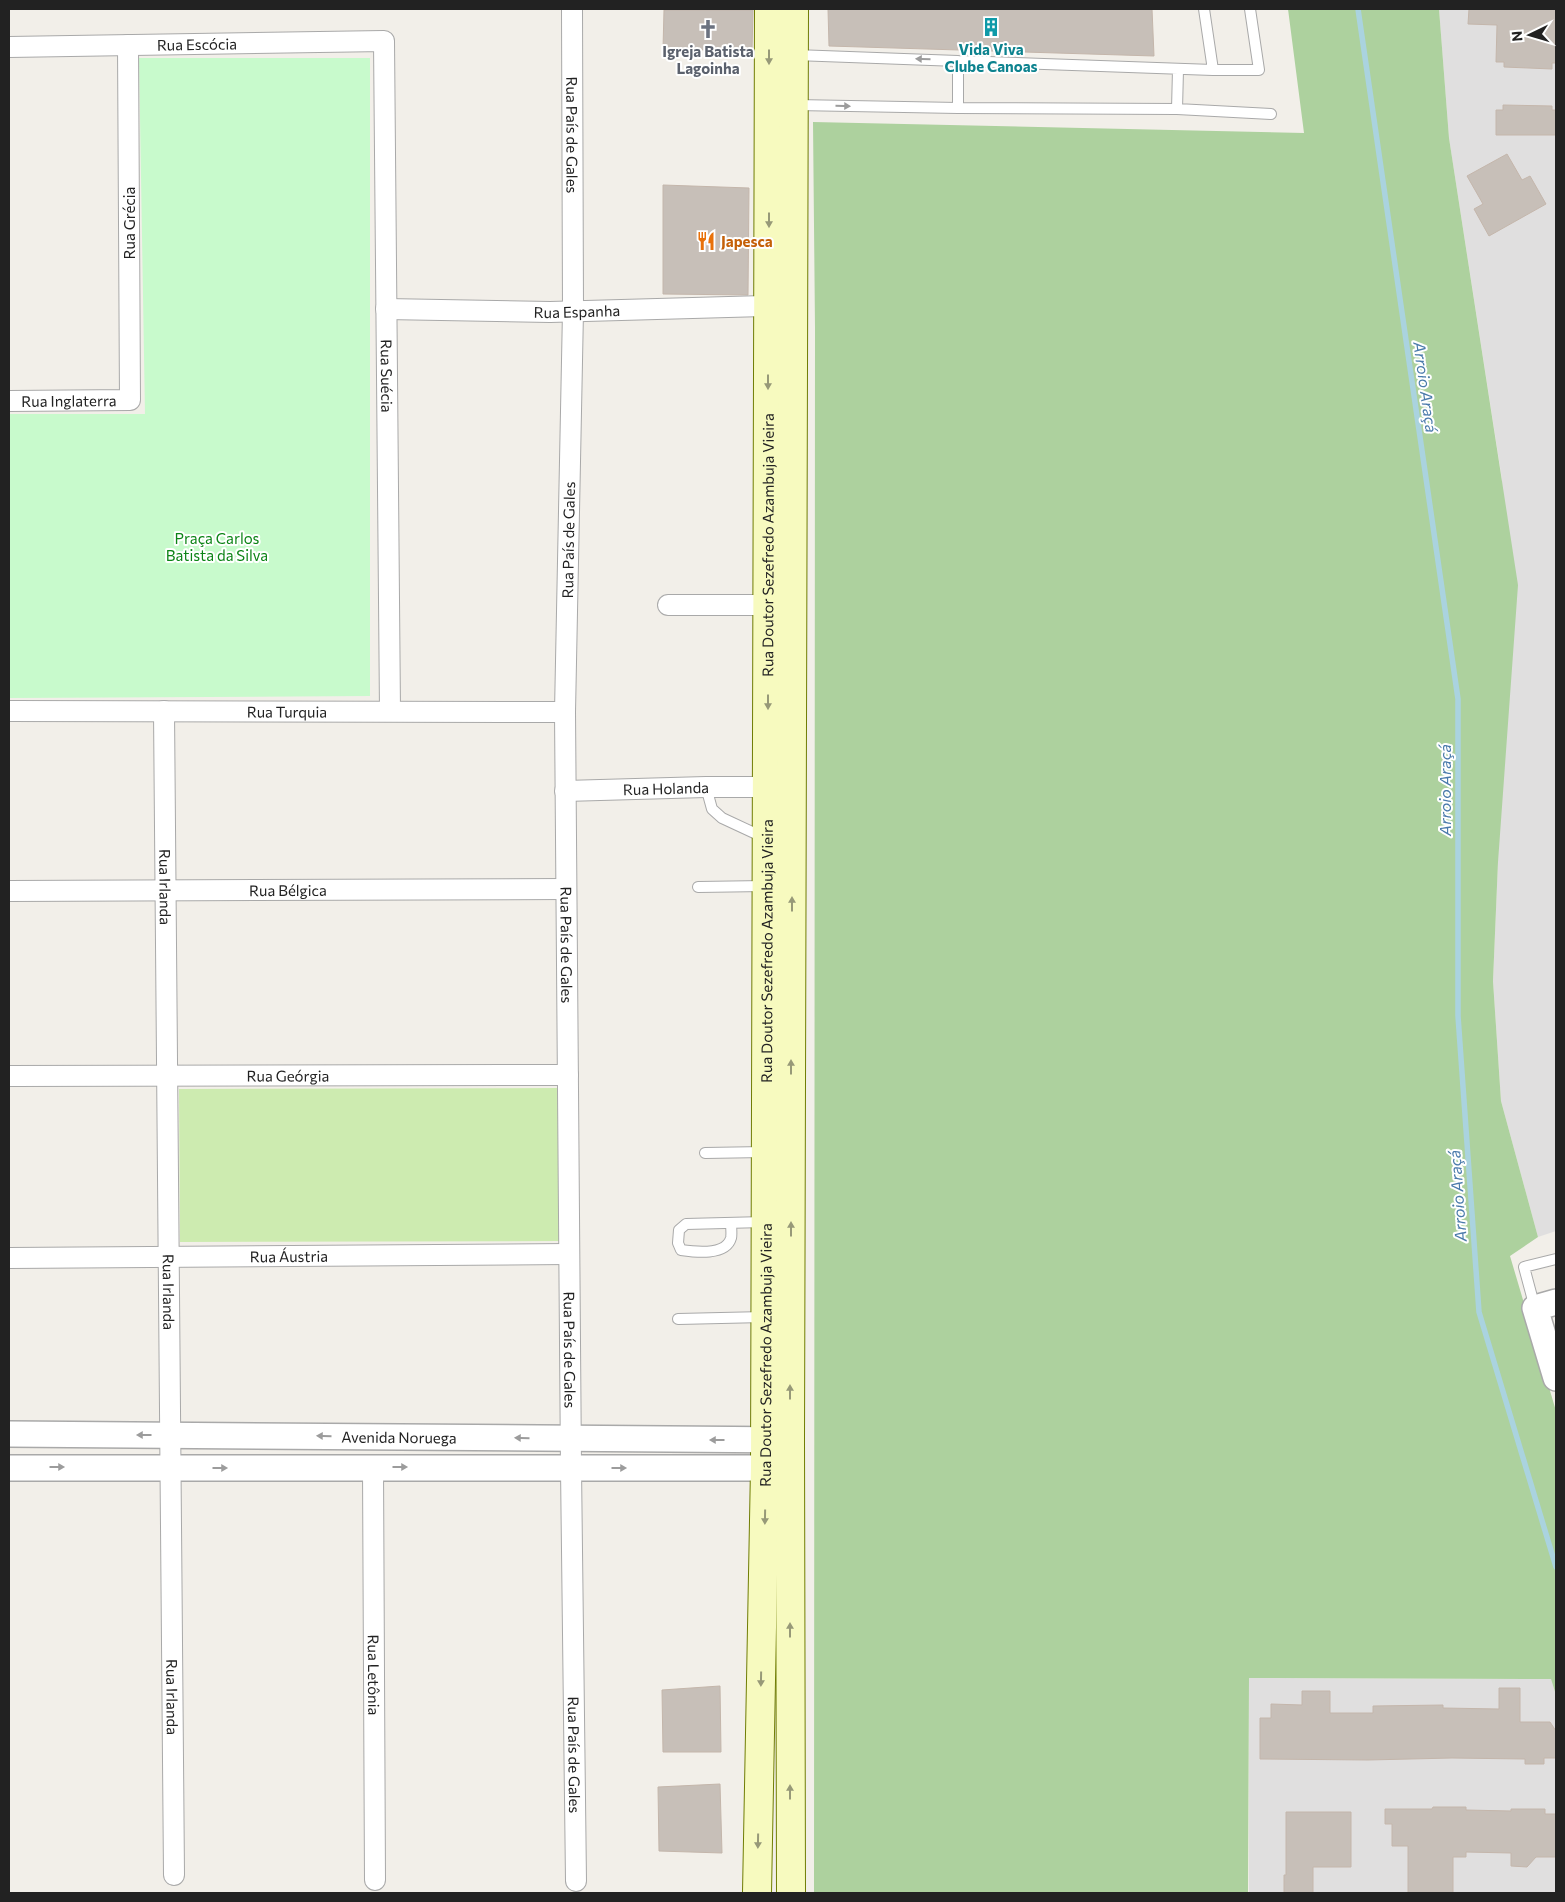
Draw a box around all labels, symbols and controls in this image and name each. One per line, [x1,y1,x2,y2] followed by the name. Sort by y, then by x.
[1505,10,1555,60] north arrow
[980,16,1002,38] building icon: Vida Viva Clube Canoas
[697,18,719,40] church icon: Igreja Batista Lagoinha
[1508,30,1525,42] text: N
[157,34,237,54] street label: Rua Escócia
[944,40,1038,75] place label: Vida Viva Clube Canoas
[662,42,754,77] place label: Igreja Batista Lagoinha
[765,50,773,66] one-way arrow
[915,55,931,63] one-way arrow
[563,77,582,194] street label: Rua País de Gales
[835,102,851,110] one-way arrow
[120,187,138,259] street label: Rua Grécia
[765,212,773,228] one-way arrow
[695,230,717,252] restaurant icon: Japesca
[721,232,773,250] place label: Japesca
[534,301,620,321] street label: Rua Espanha
[378,339,396,413] street label: Rua Suécia
[1410,339,1442,434] water label: Arroio Araçá
[764,375,772,391] one-way arrow
[21,391,117,410] street label: Rua Inglaterra
[758,413,777,677] street label: Rua Doutor Sezefredo Azambuja Vieira
[558,481,578,599] street label: Rua País de Gales
[166,529,268,564] park label: Praça Carlos Batista da Silva
[764,695,772,711] one-way arrow
[247,702,327,721] street label: Rua Turquia
[1435,743,1454,837] water label: Arroio Araçá
[623,778,709,798] street label: Rua Holanda
[757,819,776,1083] street label: Rua Doutor Sezefredo Azambuja Vieira
[156,849,175,925] street label: Rua Irlanda
[249,881,327,899] street label: Rua Bélgica
[557,886,576,1004] street label: Rua País de Gales
[788,896,796,912] one-way arrow
[787,1058,795,1074] one-way arrow
[247,1066,329,1085] street label: Rua Geórgia
[1444,1149,1470,1243] water label: Arroio Araçá
[787,1221,795,1237] one-way arrow
[756,1223,775,1487] street label: Rua Doutor Sezefredo Azambuja Vieira
[250,1246,328,1265] street label: Rua Áustria
[160,1254,178,1330] street label: Rua Irlanda
[561,1291,580,1409] street label: Rua País de Gales
[786,1383,794,1399] one-way arrow
[341,1428,457,1446] street label: Avenida Noruega
[136,1431,152,1439] one-way arrow
[316,1432,332,1440] one-way arrow
[513,1434,529,1442] one-way arrow
[708,1436,724,1444] one-way arrow
[50,1463,66,1471] one-way arrow
[392,1463,408,1471] one-way arrow
[212,1464,228,1472] one-way arrow
[612,1464,628,1472] one-way arrow
[760,1509,768,1525] one-way arrow
[786,1621,794,1637] one-way arrow
[365,1635,383,1715] street label: Rua Letônia
[163,1659,182,1735] street label: Rua Irlanda
[757,1671,765,1687] one-way arrow
[565,1696,584,1814] street label: Rua País de Gales
[786,1784,794,1800] one-way arrow
[754,1834,762,1850] one-way arrow

